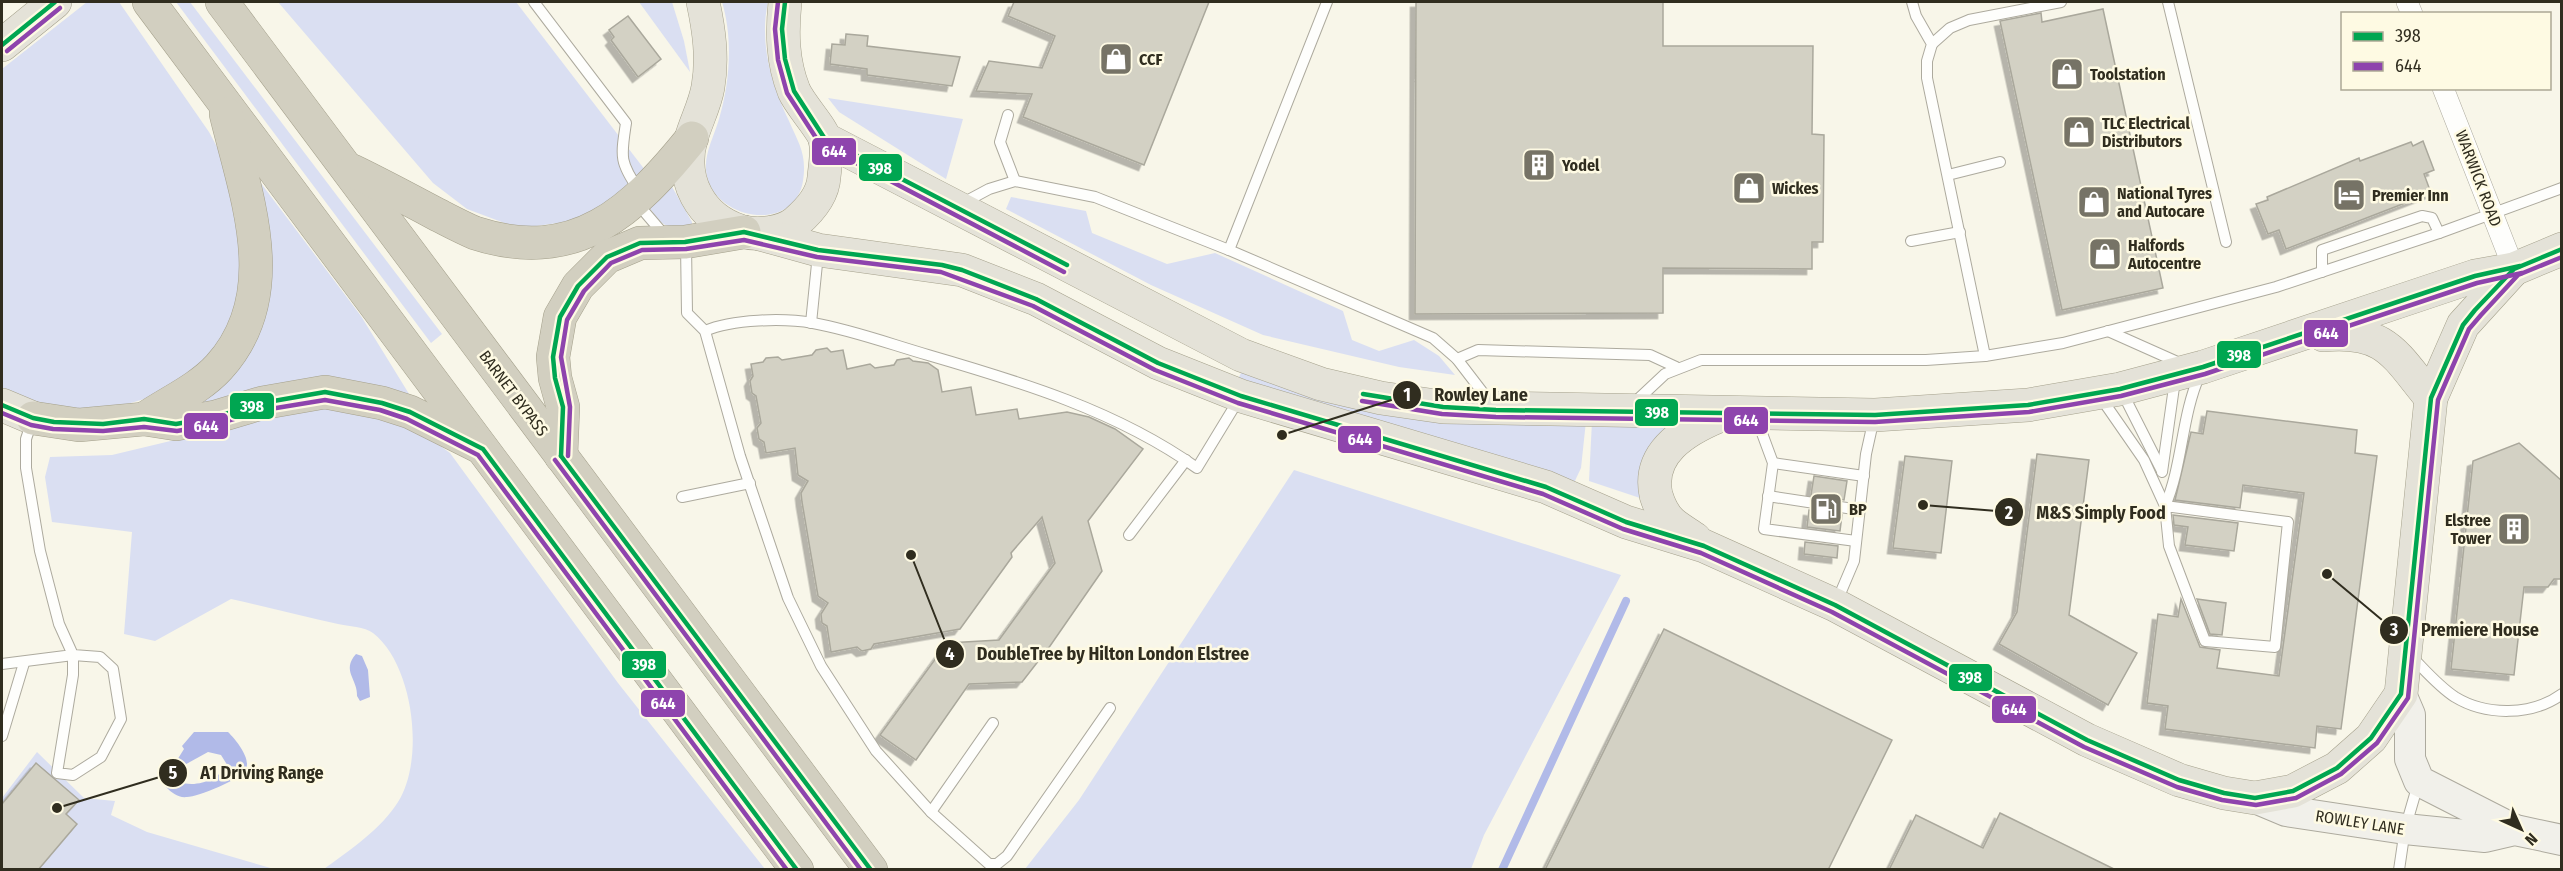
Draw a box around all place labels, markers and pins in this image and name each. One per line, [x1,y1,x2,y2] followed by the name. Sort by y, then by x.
[1098,41,1134,77] shop icon: CCF
[1139,50,1163,69] place label: CCF
[2049,56,2085,92] shop icon: Toolstation
[2090,65,2166,84] place label: Toolstation
[2061,114,2097,150] shop icon: TLC Electrical Distributors
[2102,114,2190,151] place label: TLC Electrical Distributors
[1521,147,1557,183] building icon: Yodel
[1561,156,1600,175] place label: Yodel
[1731,170,1767,206] shop icon: Wickes
[2331,177,2367,213] hotel icon: Premier Inn
[1772,179,1819,198] place label: Wickes
[2076,184,2112,220] shop icon: National Tyres and Autocare
[2117,184,2212,221] place label: National Tyres and Autocare
[2372,186,2449,205] place label: Premier Inn
[2087,236,2123,272] shop icon: Halfords Autocentre
[2127,236,2201,273] place label: Halfords Autocentre
[1392,377,1540,413] callout: Rowley Lane
[1808,491,1844,527] fuel station icon: BP
[1994,494,2177,530] callout: M&S Simply Food
[1849,500,1867,519] place label: BP
[2445,511,2491,548] place label: Elstree Tower
[2496,511,2532,547] building icon: Elstree Tower
[2379,612,2550,648] callout: Premiere House
[935,636,1262,672] callout: DoubleTree by Hilton London Elstree
[158,755,336,791] callout: A1 Driving Range

